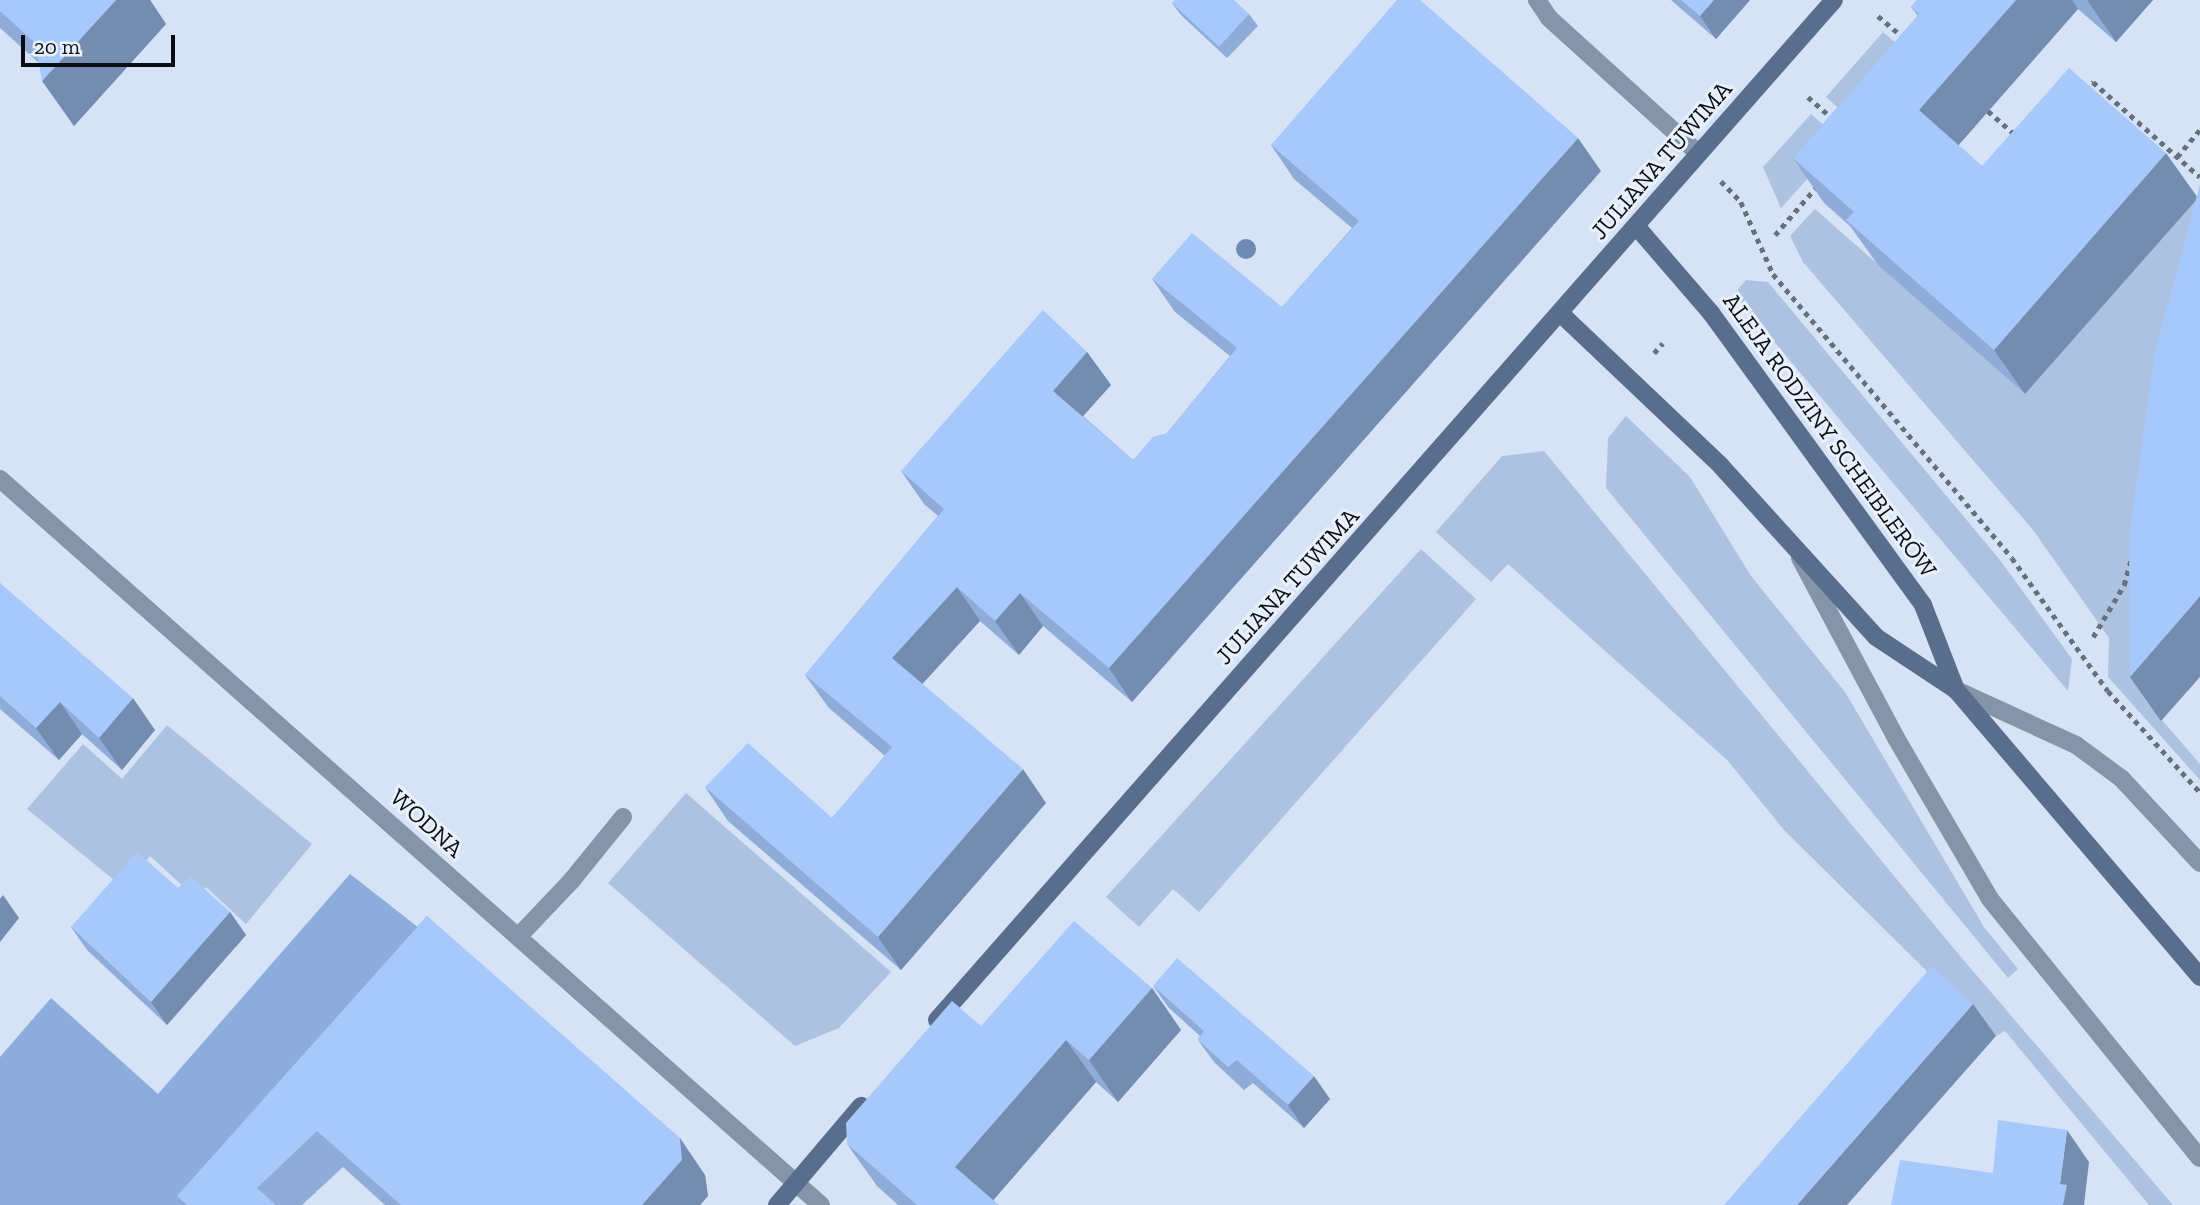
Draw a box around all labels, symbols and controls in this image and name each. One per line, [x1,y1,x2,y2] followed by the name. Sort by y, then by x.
[24,21,178,65] scale bar
[34,34,80,59] text: 20 m
[1584,74,1738,246] street label: JULIANA TUWIMA
[1717,287,1943,583] street label: ALEJA RODZINY SCHEIBLERÓW
[1209,501,1365,671] street label: JULIANA TUWIMA
[384,783,470,863] street label: WODNA

